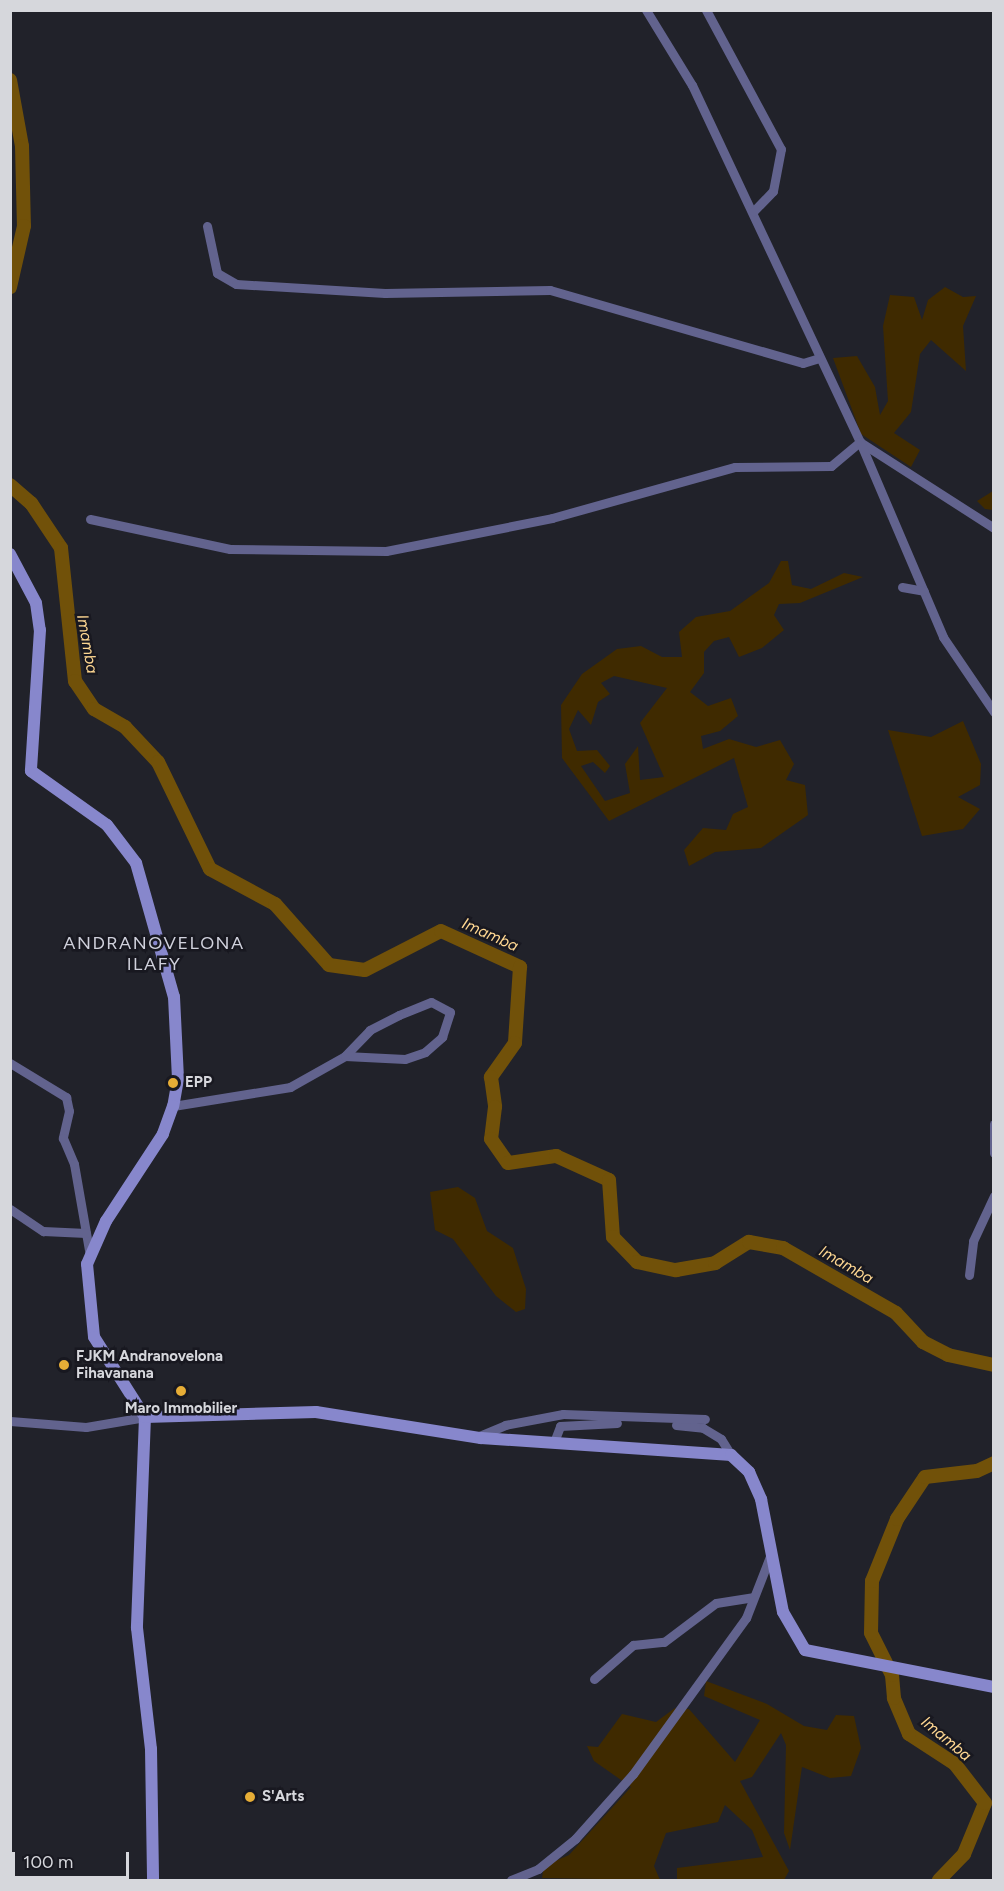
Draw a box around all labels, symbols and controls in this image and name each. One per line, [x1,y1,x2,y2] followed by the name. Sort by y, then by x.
[72,613,102,675] water label: Imamba
[459,914,521,956] water label: Imamba
[63,933,245,976] district label: ANDRANOVELONA ILAFY
[185,1074,212,1092] place label: EPP
[166,1076,180,1090] marker: EPP
[815,1242,877,1288] water label: Imamba
[76,1347,223,1382] place label: FJKM Andranovelona Fihavanana
[57,1358,71,1372] marker: FJKM Andranovelona Fihavanana
[174,1384,188,1398] marker: Maro Immobilier
[125,1400,237,1418] place label: Maro Immobilier
[917,1712,975,1766] water label: Imamba
[262,1788,304,1806] place label: S'Arts
[243,1790,257,1804] marker: S'Arts
[15,1840,132,1878] scale bar
[23,1851,73,1873] text: 100 m

